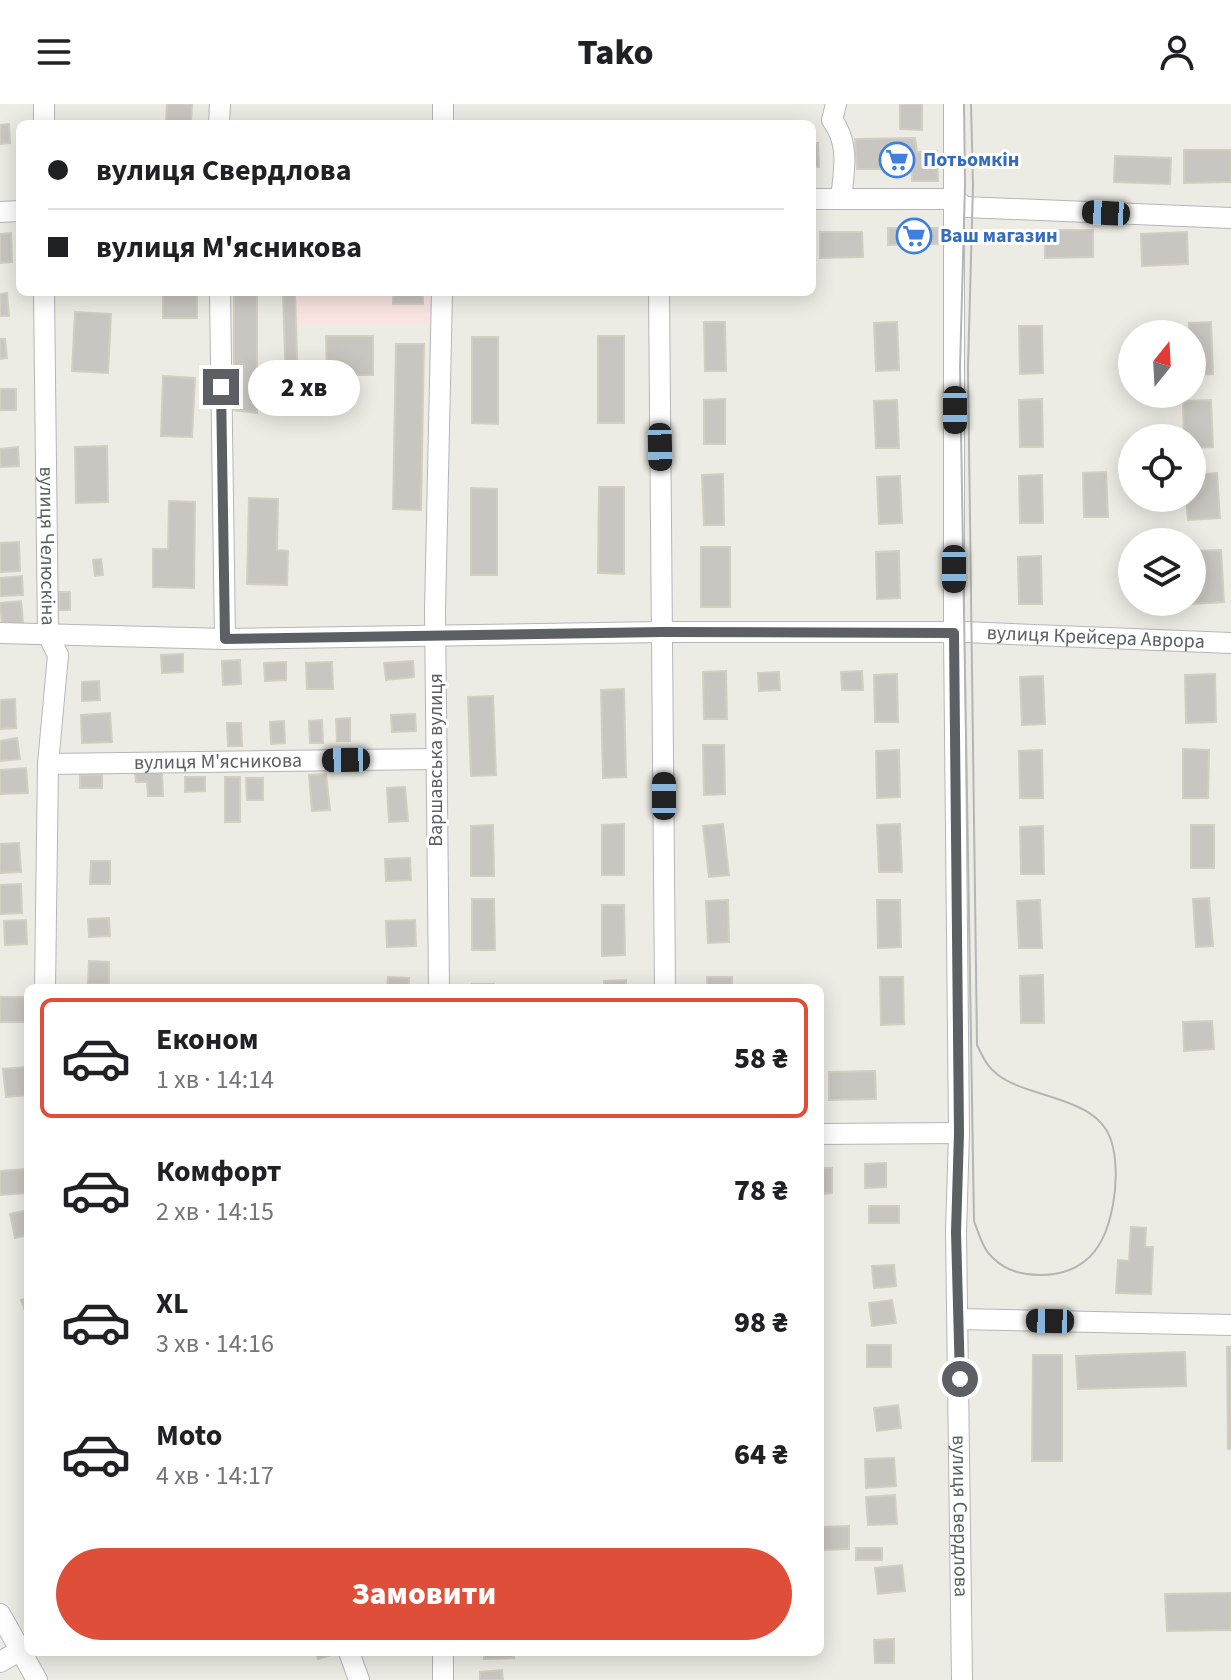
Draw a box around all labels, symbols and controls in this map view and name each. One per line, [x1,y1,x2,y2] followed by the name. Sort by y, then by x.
[577,27,654,78] text: Tako
[32,30,76,74] icon: menu
[1155,30,1199,74] icon: person
[878,141,916,179] supermarket icon: Потьомкін
[923,146,1019,174] place label: Потьомкін
[96,149,351,192] text: вулиця Свердлова
[1081,200,1131,226] car
[895,217,933,255] supermarket icon: Ваш магазин
[940,222,1058,250] place label: Ваш магазин
[96,226,362,269] text: вулиця М'ясникова
[1118,320,1206,408] north arrow
[1118,320,1206,616] map controls
[249,359,361,415] callout: 2 хв
[203,369,239,405] route end
[281,369,327,406] text: 2 хв
[943,386,967,434] car
[648,423,672,471] car
[1118,424,1206,512] button: locate
[32,466,62,626] street label: вулиця Челюскіна
[1118,528,1206,616] button: layers
[942,545,966,593] car
[986,619,1205,656] street label: вулиця Крейсера Аврора
[422,673,450,847] street label: Варшавська вулиця
[134,747,302,777] street label: вулиця М'ясникова
[322,748,370,772] car
[652,772,676,820] car
[156,1018,259,1061] text: Економ
[60,1022,132,1094] icon: car
[734,1037,788,1080] text: 58 ₴
[156,1061,274,1098] text: 1 хв · 14:14
[156,1150,282,1193] text: Комфорт
[60,1154,132,1226] icon: car
[734,1169,788,1212] text: 78 ₴
[156,1193,274,1230] text: 2 хв · 14:15
[156,1282,189,1325] text: XL
[60,1286,132,1358] icon: car
[734,1301,788,1344] text: 98 ₴
[1026,1309,1074,1333] car
[156,1325,274,1362] text: 3 хв · 14:16
[942,1361,978,1397] route start
[156,1414,222,1457] text: Moto
[60,1418,132,1490] icon: car
[734,1433,788,1476] text: 64 ₴
[945,1435,975,1597] street label: вулиця Свердлова
[156,1457,274,1494] text: 4 хв · 14:17
[56,1548,792,1640] button: Замовити

